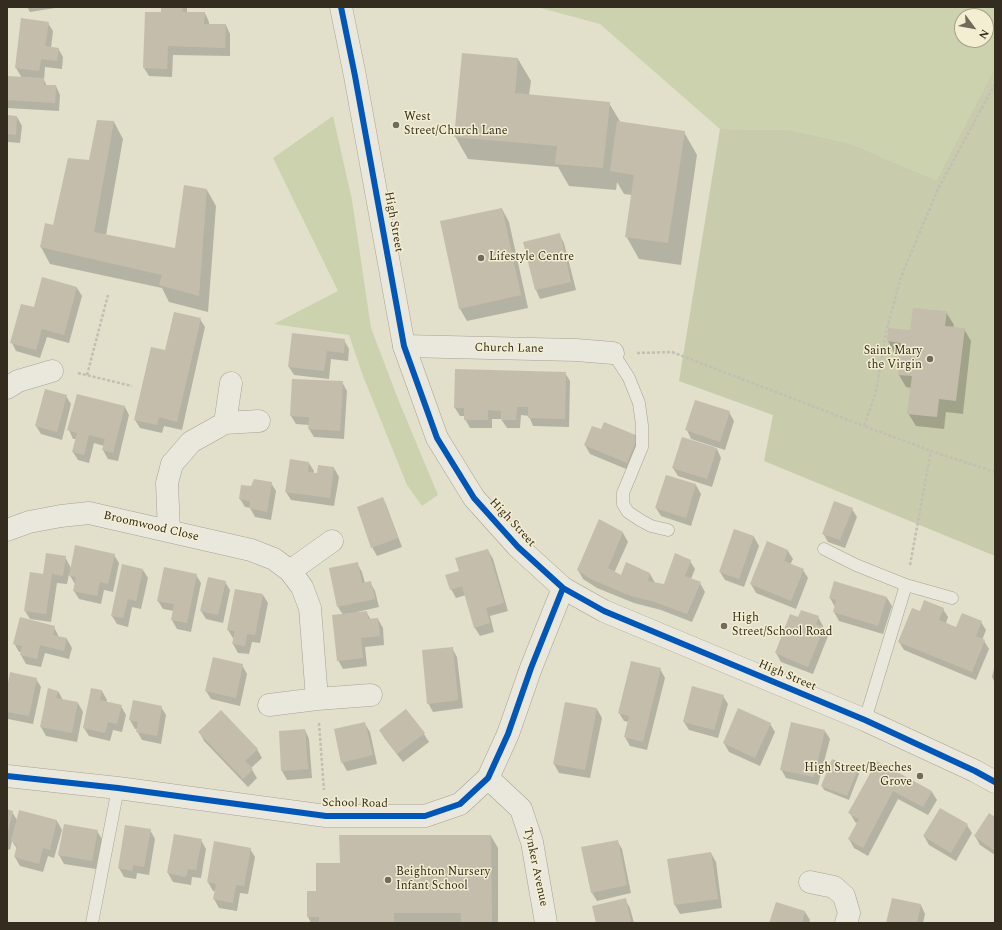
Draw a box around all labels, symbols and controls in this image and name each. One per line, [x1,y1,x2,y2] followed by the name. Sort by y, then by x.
[954,8,994,48] north arrow
[974,26,993,42] text: N
[404,111,508,139] place label: West Street/Church Lane
[391,120,401,130] marker: West Street/Church Lane
[381,191,405,253] street label: High Street
[489,251,574,265] place label: Lifestyle Centre
[476,253,486,263] marker: Lifestyle Centre
[474,341,544,357] street label: Church Lane
[864,345,922,373] place label: Saint Mary the Virgin
[925,354,935,364] marker: Saint Mary the Virgin
[486,496,538,550] street label: High Street
[102,509,200,545] street label: Broomwood Close
[732,612,832,640] place label: High Street/School Road
[719,621,729,631] marker: High Street/School Road
[756,657,818,695] street label: High Street
[804,762,912,790] place label: High Street/Beeches Grove
[915,771,925,781] marker: High Street/Beeches Grove
[322,796,388,812] street label: School Road
[520,826,550,908] street label: Tynker Avenue
[396,866,490,894] place label: Beighton Nursery Infant School
[383,875,393,885] marker: Beighton Nursery Infant School

